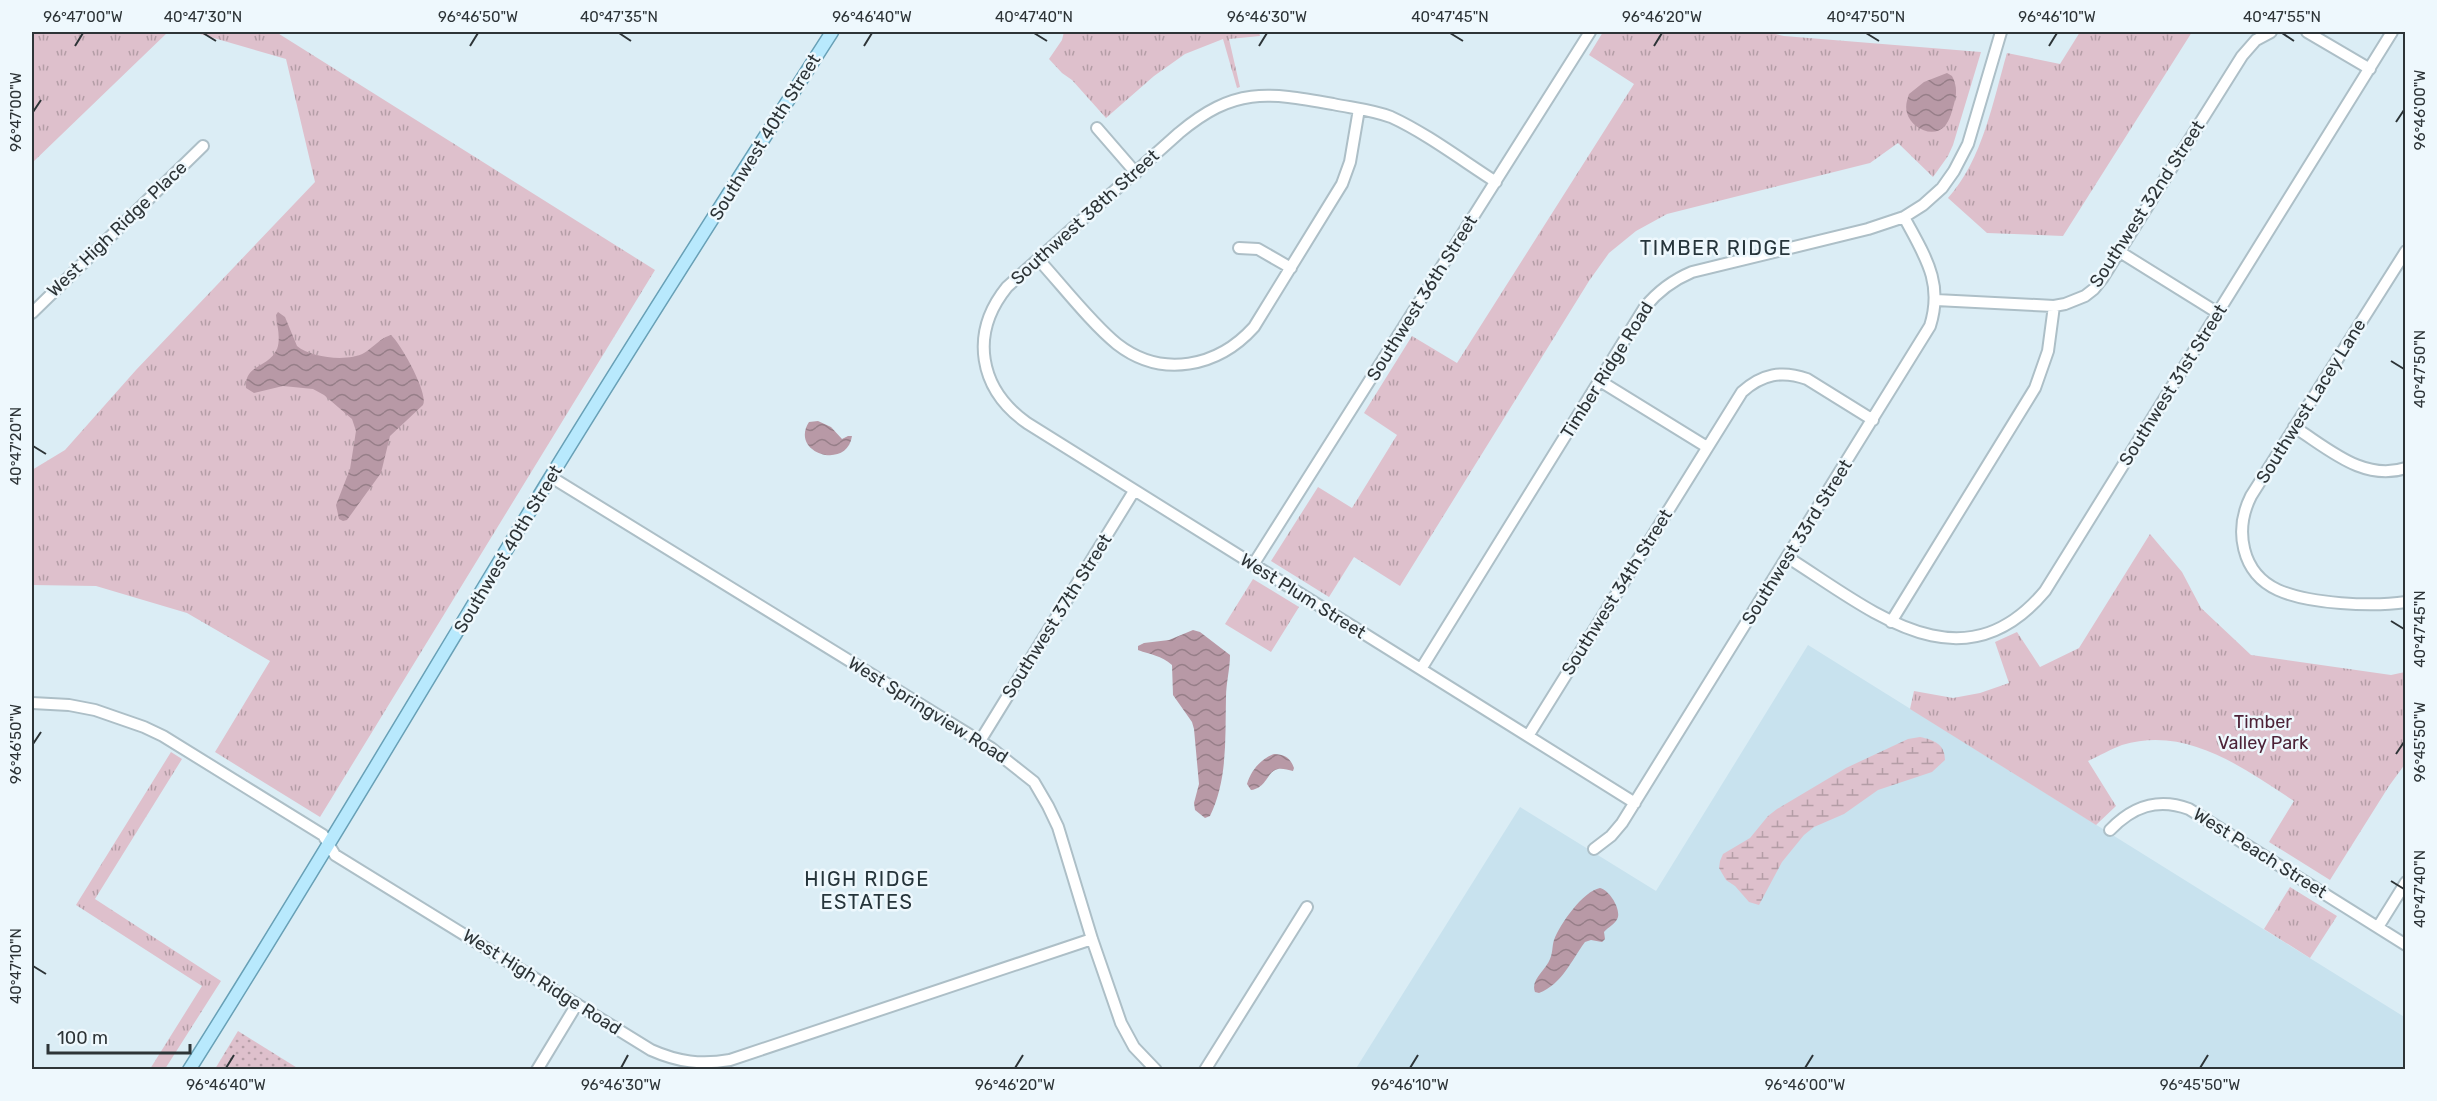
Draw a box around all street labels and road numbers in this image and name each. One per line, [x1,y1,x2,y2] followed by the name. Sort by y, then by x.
[705,50,825,224] street label: Southwest 40th Street
[2085,116,2209,292] street label: Southwest 32nd Street
[1006,145,1164,289] street label: Southwest 38th Street
[42,156,192,302] street label: West High Ridge Place
[1362,211,1482,385] street label: Southwest 36th Street
[1556,298,1658,442] street label: Timber Ridge Road
[2114,300,2232,470] street label: Southwest 31st Street
[2251,315,2371,487] street label: Southwest Lacey Lane
[1737,455,1857,629] street label: Southwest 33rd Street
[449,461,567,637] street label: Southwest 40th Street
[1557,505,1677,679] street label: Southwest 34th Street
[997,530,1117,702] street label: Southwest 37th Street
[1236,549,1370,643] street label: West Plum Street
[844,652,1012,768] street label: West Springview Road
[2189,803,2331,903] street label: West Peach Street
[459,924,625,1040] street label: West High Ridge Road

